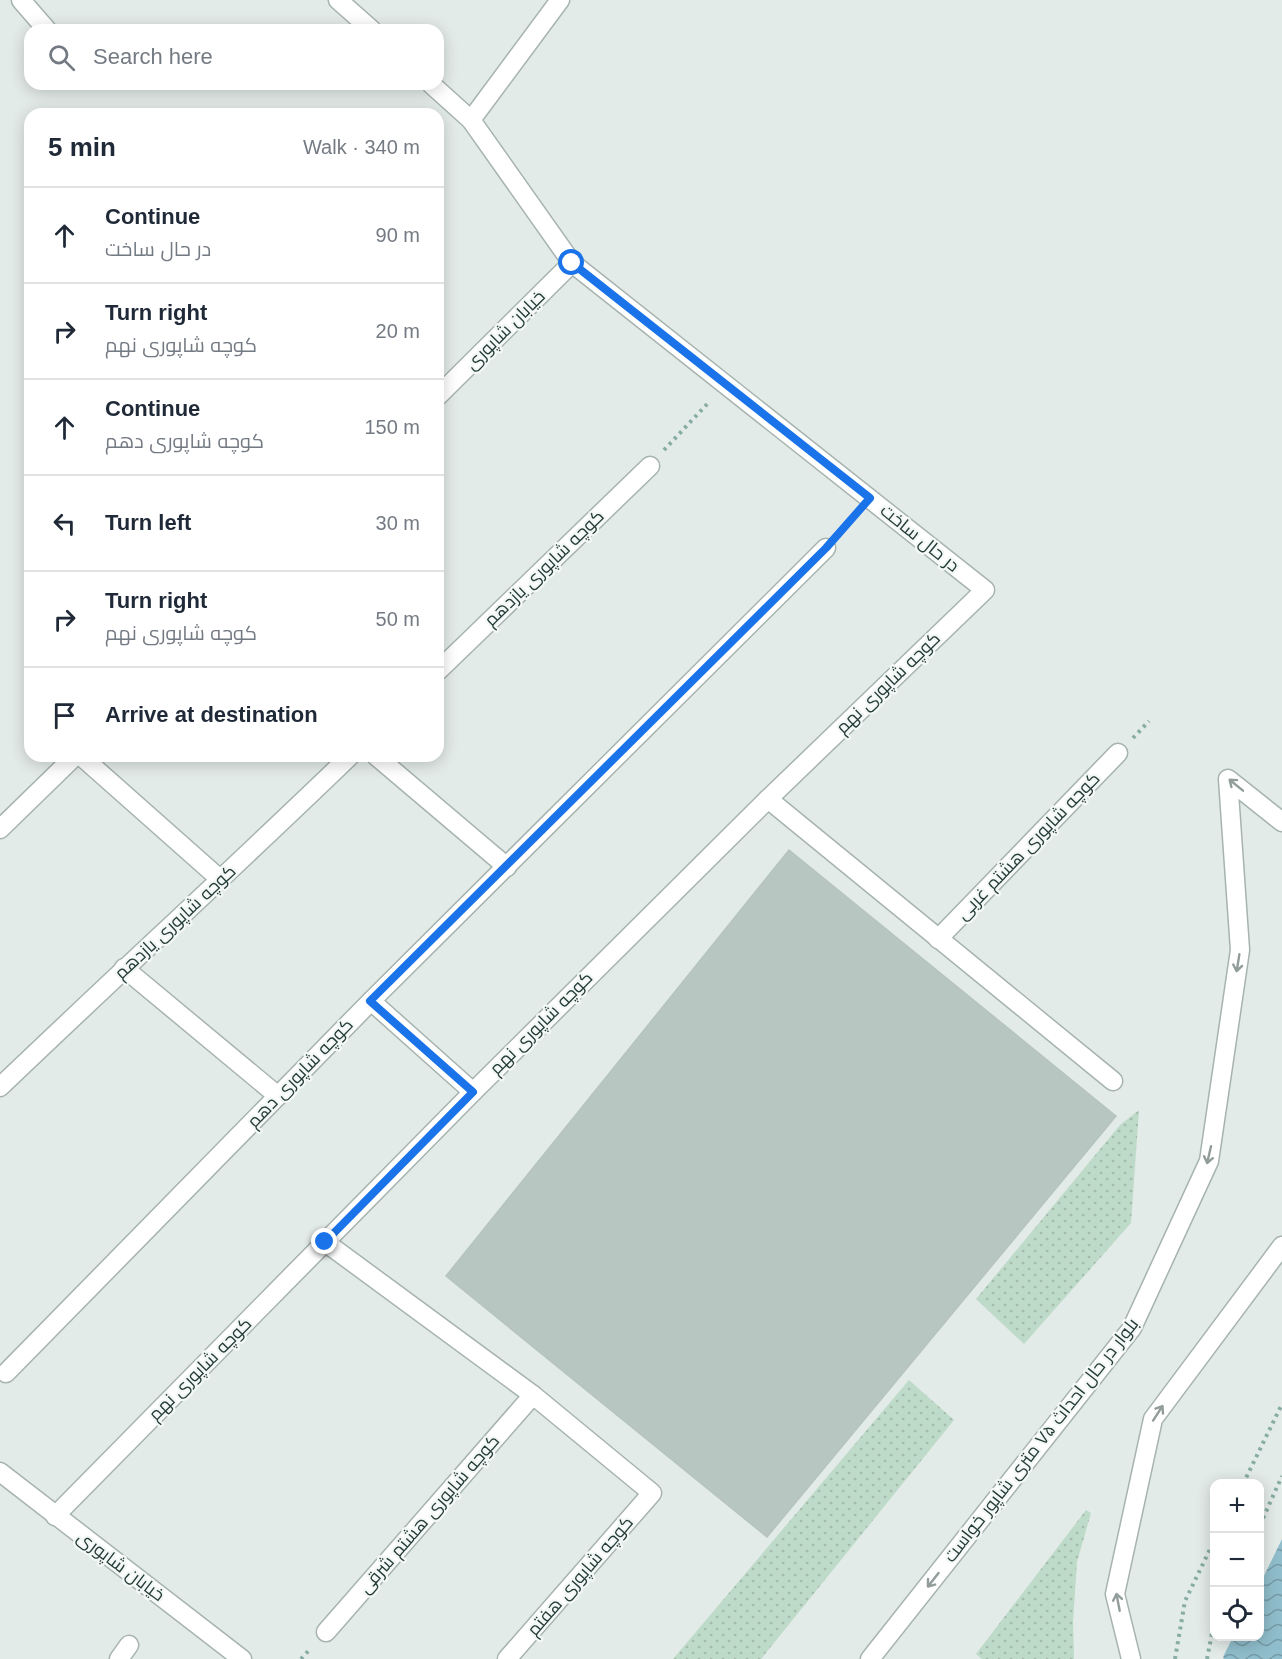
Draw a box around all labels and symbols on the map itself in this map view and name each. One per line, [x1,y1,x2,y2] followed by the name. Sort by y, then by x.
[558,249,584,275] route start
[461,286,550,375] street label: خیابان شاپوری
[876,500,963,577] street label: در حال ساخت
[480,506,609,632] street label: کوچه شاپوری یازدهم
[832,628,946,739] street label: کوچه شاپوری نهم
[952,768,1105,925] street label: کوچه شاپوری هشتم غربی
[1229,779,1245,792] one-way arrow
[110,861,241,985] street label: کوچه شاپوری یازدهم
[1233,952,1244,972] one-way arrow
[486,968,598,1080] street label: کوچه شاپوری نهم
[243,1015,358,1133] street label: کوچه شاپوری دهم
[1203,1145,1214,1165] one-way arrow
[311,1228,337,1254] route end
[145,1314,257,1426] street label: کوچه شاپوری نهم
[940,1314,1144,1567] street label: بلوار در حال احداث ۷۵ متری شاپور خواست
[1152,1405,1164,1422] one-way arrow
[355,1431,505,1599] street label: کوچه شاپوری هشتم شرقی
[523,1512,639,1641] street label: کوچه شاپوری هفتم
[72,1527,169,1607] street label: خیابان شاپوری
[927,1571,940,1587] one-way arrow
[1112,1593,1123,1612] one-way arrow

